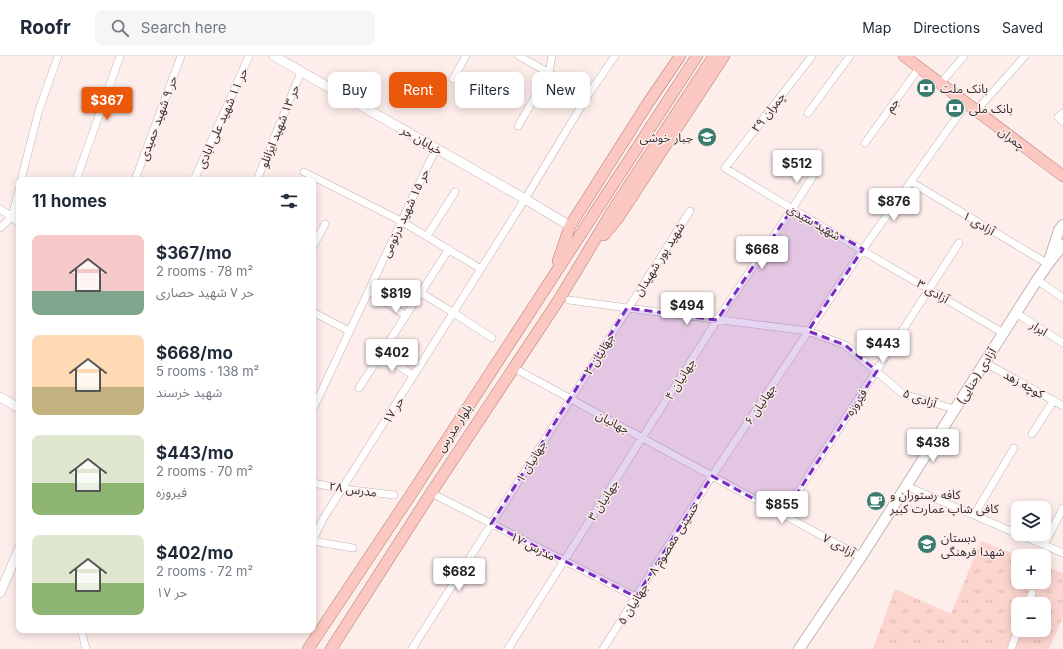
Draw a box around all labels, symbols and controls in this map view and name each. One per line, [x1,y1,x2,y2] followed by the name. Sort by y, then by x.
[95,10,375,46] search box
[20,16,71,39] text: Roofr
[109,17,131,39] icon: search
[141,18,227,37] text: Search here
[862,19,891,36] text: Map
[913,19,980,36] text: Directions
[1002,19,1043,36] text: Saved
[193,65,251,171] street label: حر ۱۱ شهید علی ابادی
[328,72,381,108] chip: Buy
[389,72,447,108] chip: Rent
[455,72,524,108] chip: Filters
[532,72,590,108] chip: New
[136,74,180,162] street label: حر ۹ شهید حمیدی
[915,77,937,99] bank icon: بانک ملت
[940,81,988,96] place label: بانک ملت
[256,82,303,170] street label: حر ۱۳ شهید ایزانلو
[83,87,131,121] pin: $367
[748,89,789,136] street label: چمران ۲۹
[91,92,123,108] text: $367
[882,95,904,116] street label: جم
[944,97,966,119] bank icon: بانک ملی
[969,101,1013,116] place label: بانک ملی
[398,122,445,158] street label: خیابان حر
[995,123,1028,154] street label: چمران
[696,126,718,148] school or university icon: جبار خوشی
[640,130,693,145] place label: جبار خوشی
[773,150,821,184] pin: $512
[782,155,812,171] text: $512
[378,166,432,260] street label: حر ۱۵ شهید درتومی
[870,188,918,222] pin: $876
[278,190,300,212] icon: filters
[32,191,107,211] text: 11 homes
[878,193,910,209] text: $876
[785,201,843,243] street label: شهید سیدی
[960,208,998,239] street label: آزادی ۱
[630,219,689,299] street label: شهید پور شهیدان
[738,236,786,270] pin: $668
[745,241,779,257] text: $668
[156,243,232,263] text: $367/mo
[64,251,112,299] icon: home
[156,263,253,279] text: 2 rooms · 78 m²
[914,276,952,307] street label: آزادی ۳
[372,280,420,314] pin: $819
[156,284,254,300] text: حر ۷ شهید حصاری
[380,285,412,301] text: $819
[663,292,711,326] pin: $494
[670,297,704,313] text: $494
[1027,316,1051,339] street label: ابرار
[580,330,618,378] street label: جهانیان ۲
[859,330,907,364] pin: $443
[866,335,900,351] text: $443
[368,339,416,373] pin: $402
[156,343,233,363] text: $668/mo
[375,344,409,360] text: $402
[953,345,1000,407] street label: آزادی (حنایی)
[64,351,112,399] icon: home
[661,355,699,403] street label: جهانیان ۴
[156,363,259,379] text: 5 rooms · 138 m²
[1001,367,1048,403] street label: کوچه زهد
[741,381,779,427] street label: جهانیان ۶
[156,384,222,400] text: شهید خرسند
[901,385,939,411] street label: آزادی ۵
[842,386,870,418] street label: فیروزه
[379,394,407,426] street label: حر ۱۷
[433,401,475,455] street label: بلوار مدرس
[594,407,632,437] street label: جهانیان
[909,429,957,463] pin: $438
[916,434,950,450] text: $438
[512,437,550,485] street label: جهانیان ۱
[156,443,234,463] text: $443/mo
[64,451,112,499] icon: home
[156,463,253,479] text: 2 rooms · 70 m²
[584,476,622,524] street label: جهانیان ۳
[328,478,378,500] street label: مدرس ۲۸
[156,484,187,500] text: فیروزه
[889,487,1000,517] place label: کافه رستوران و کافی شاپ عمارت کبیر
[865,490,887,512] cafe icon: کافه رستوران و کافی شاپ عمارت کبیر
[758,491,806,525] pin: $855
[765,496,799,512] text: $855
[614,499,704,628] street label: حسینی معصوم ۸ - جهانیان ۵
[1011,501,1051,637] map controls
[1011,501,1051,541] button: layers
[508,528,558,564] street label: مدرس ۱۷
[820,530,858,560] street label: آزادی ۷
[941,530,1005,559] place label: دبستان شهدا فرهنگی
[916,533,938,555] school or university icon: دبستان شهدا فرهنگی
[156,543,233,563] text: $402/mo
[1011,549,1051,589] button: +
[64,551,112,599] icon: home
[435,558,483,592] pin: $682
[156,563,253,579] text: 2 rooms · 72 m²
[442,563,476,579] text: $682
[156,584,187,600] text: حر ۱۷
[1011,597,1051,637] button: −

